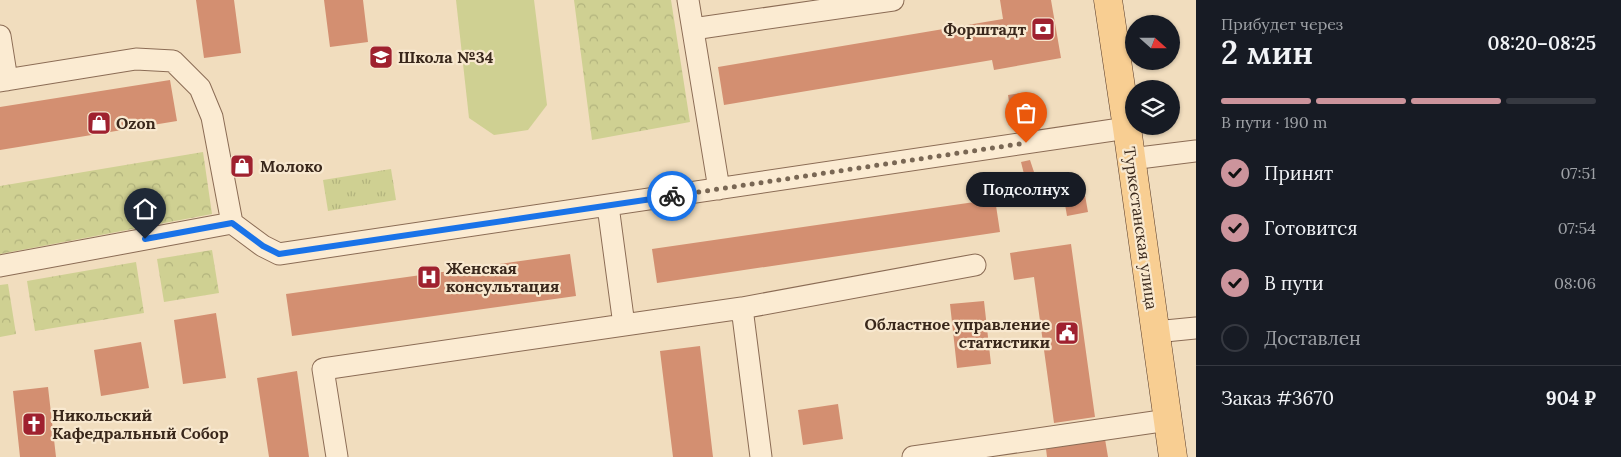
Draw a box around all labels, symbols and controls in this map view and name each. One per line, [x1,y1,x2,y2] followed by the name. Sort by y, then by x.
[1221,14,1343,34] text: Прибудет через
[1125,15,1180,70] north arrow
[1125,15,1180,135] map controls
[1030,16,1056,42] bank icon: Форштадт
[943,19,1027,39] place label: Форштадт
[1487,31,1596,55] text: 08:20–08:25
[1221,32,1313,73] text: 2 мин
[368,44,394,70] school or university icon: Школа №34
[398,47,494,67] place label: Школа №34
[1125,80,1180,135] button: layers
[1005,92,1047,143] pin
[1012,99,1040,127] icon: bag
[86,110,112,136] shop icon: Ozon
[1221,112,1327,132] text: В пути · 190 m
[116,113,156,133] place label: Ozon
[1120,145,1162,311] street label: Туркестанская улица
[229,153,255,179] shop icon: Молоко
[260,156,323,176] place label: Молоко
[1221,159,1249,187] icon: check
[1264,161,1333,185] text: Принят
[1560,163,1596,183] text: 07:51
[647,171,697,221] courier
[966,173,1086,208] callout: Подсолнух
[983,179,1069,199] text: Подсолнух
[658,182,686,210] icon: bike
[124,188,166,239] pin
[131,195,159,223] icon: home
[1221,214,1249,242] icon: check
[1264,216,1358,240] text: Готовится
[1558,218,1596,238] text: 07:54
[446,258,559,296] place label: Женская консультация
[416,264,442,290] hospital icon: Женская консультация
[1221,269,1249,297] icon: check
[1264,271,1324,295] text: В пути
[1554,273,1596,293] text: 08:06
[865,314,1050,352] place label: Областное управление статистики
[1054,320,1080,346] public building icon: Областное управление статистики
[1264,326,1361,350] text: Доставлен
[1221,386,1334,410] text: Заказ #3670
[1546,386,1596,410] text: 904 ₽
[52,405,229,443] place label: Никольский Кафедральный Собор
[21,411,47,437] church icon: Никольский Кафедральный Собор

